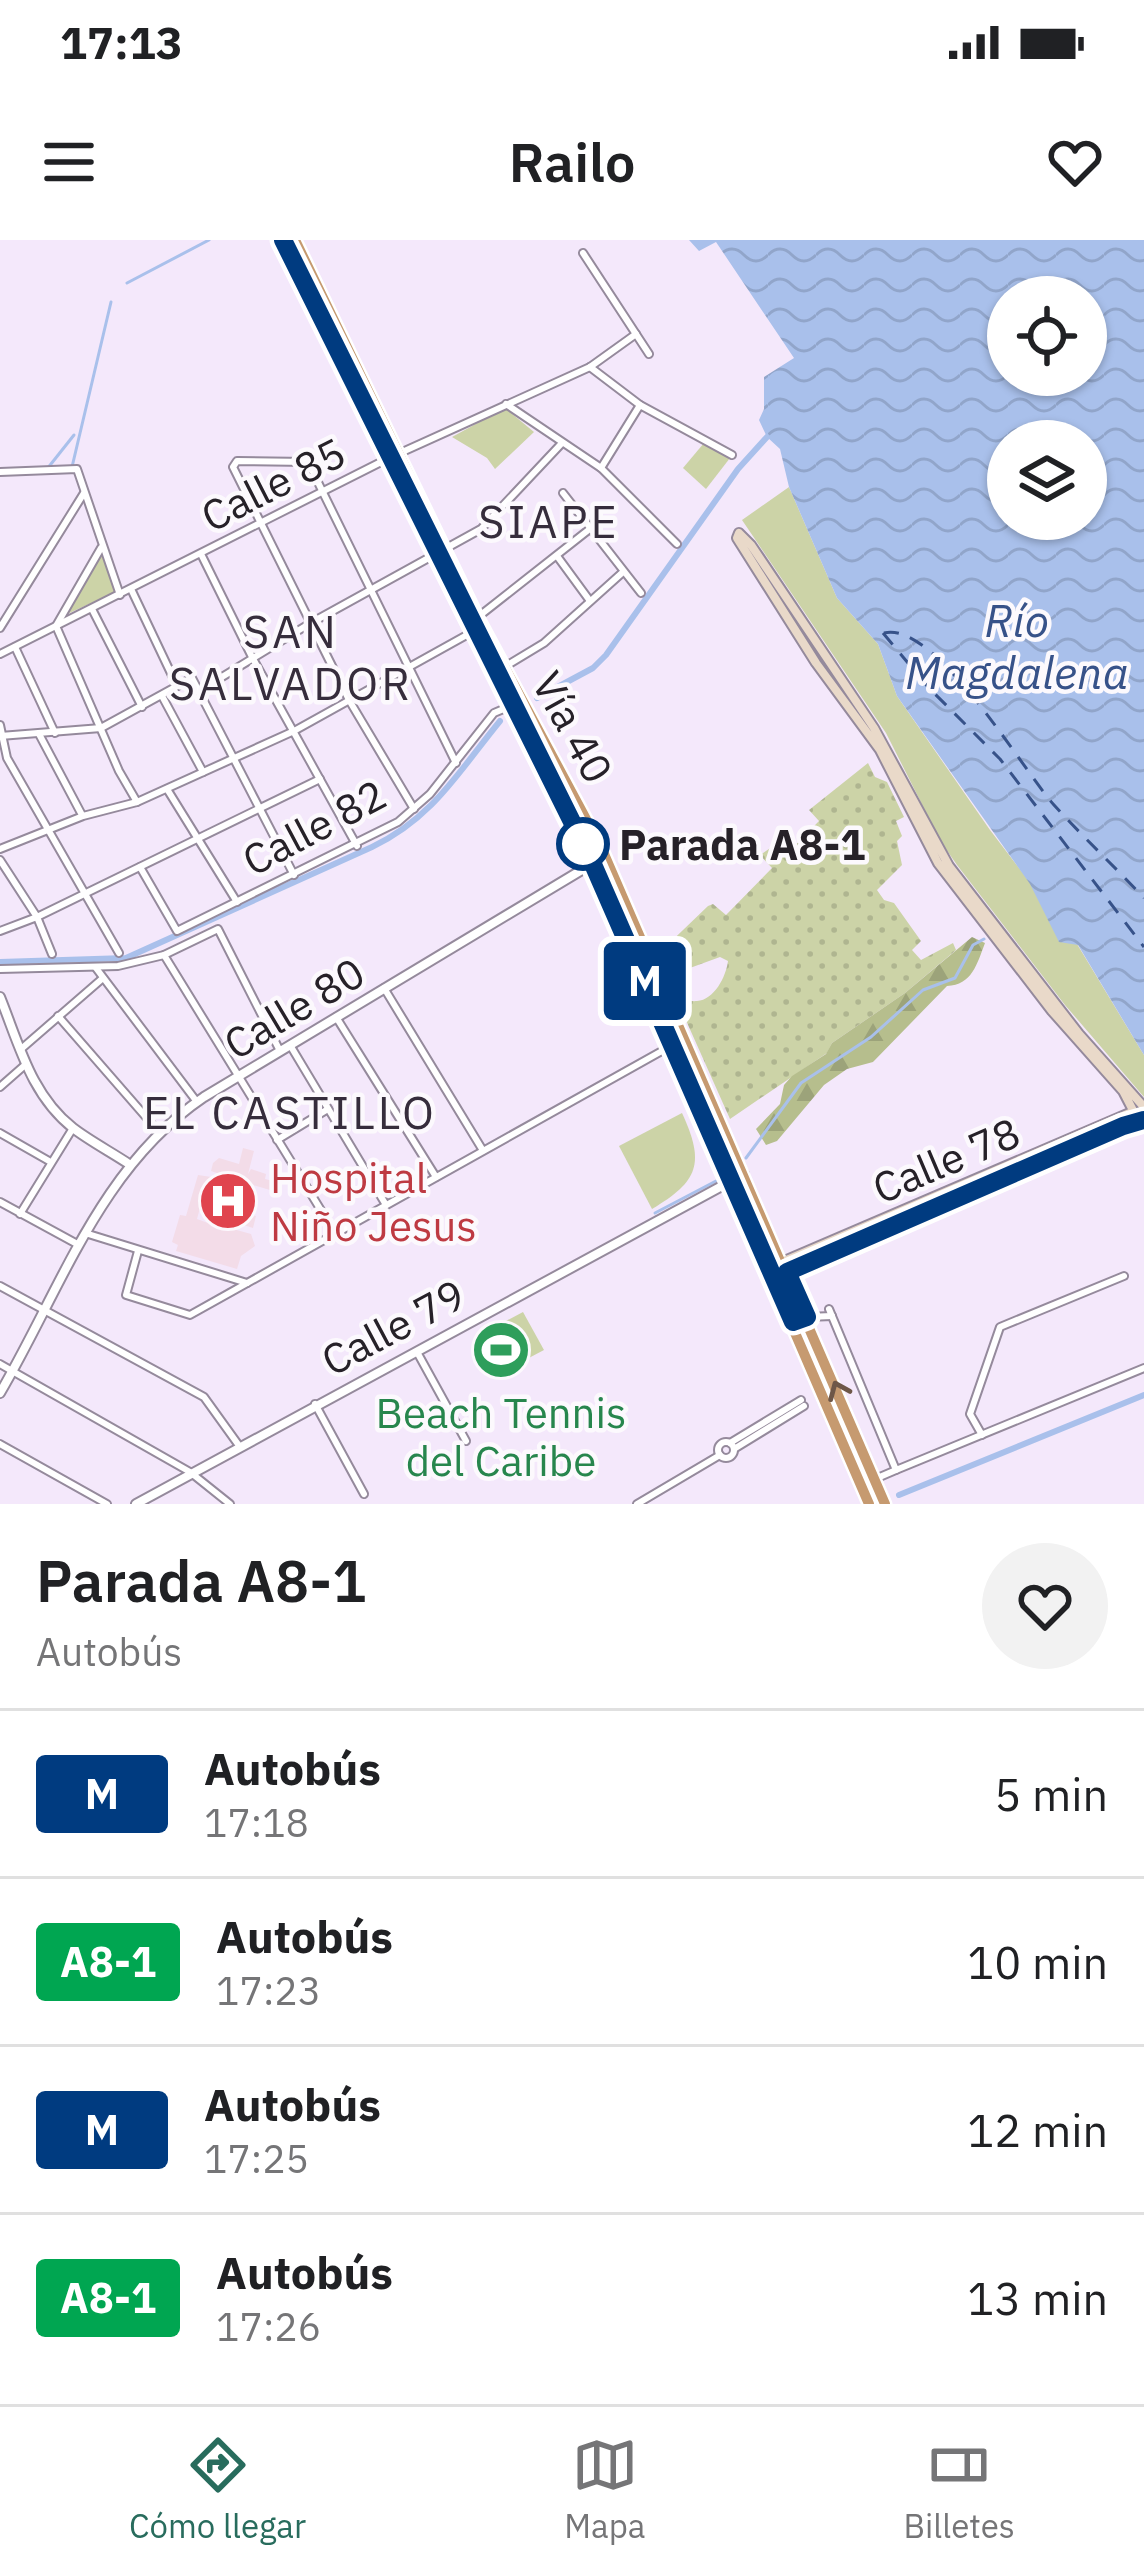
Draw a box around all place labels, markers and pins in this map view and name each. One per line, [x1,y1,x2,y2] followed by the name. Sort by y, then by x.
[619,817,866,872] place label: Parada A8-1
[558,819,608,869] marker: Parada A8-1
[270,1150,477,1253] place label: Hospital Niño Jesus
[197,1170,259,1232] hospital icon: Hospital Niño Jesus
[470,1319,532,1381] sports icon: Beach Tennis del Caribe
[376,1385,626,1488] place label: Beach Tennis del Caribe

